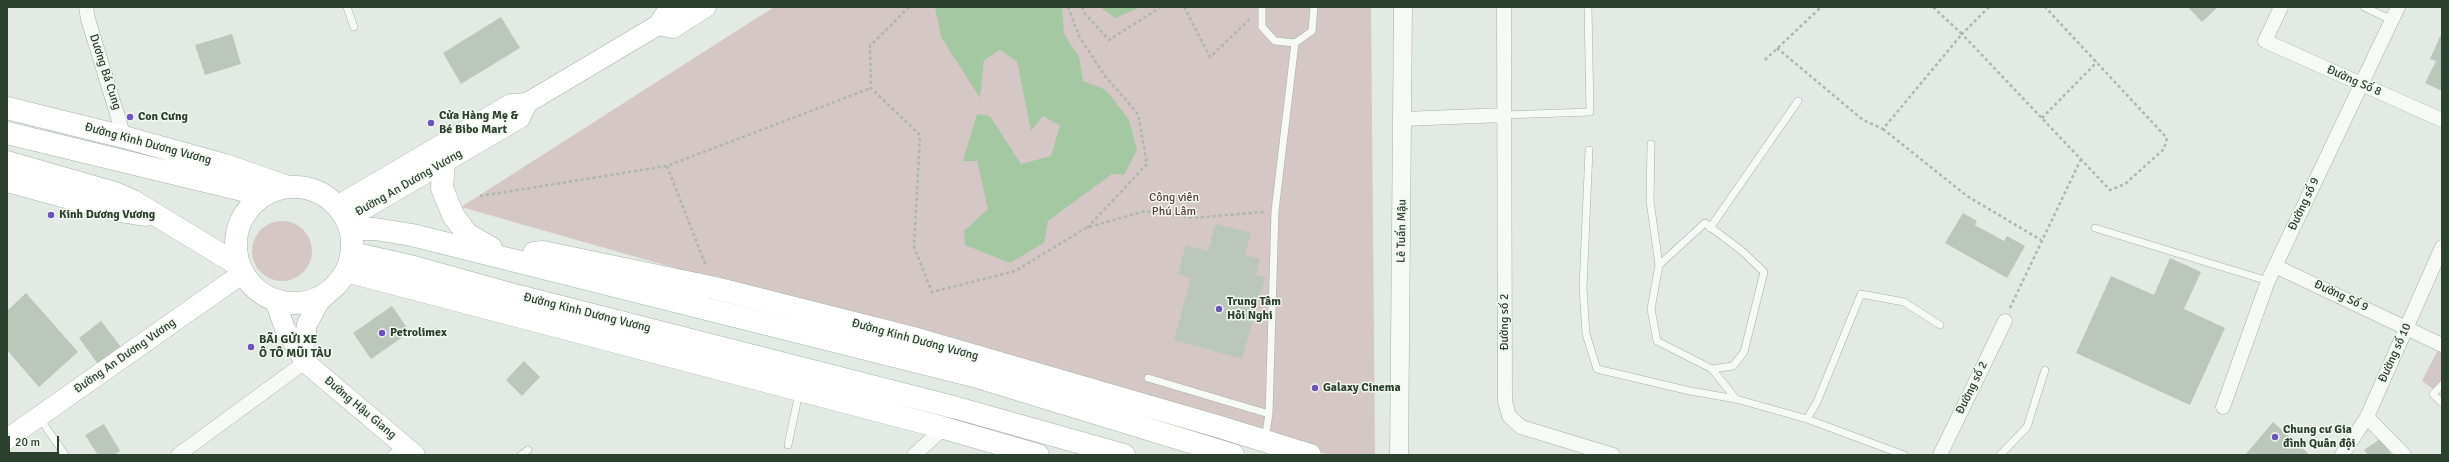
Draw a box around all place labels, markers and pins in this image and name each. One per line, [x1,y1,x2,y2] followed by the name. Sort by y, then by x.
[439,109,518,137] place label: Cửa Hàng Mẹ & Bé Bibo Mart
[138,110,188,124] place label: Con Cưng
[125,112,135,122] marker: Con Cưng
[426,118,436,128] marker: Cửa Hàng Mẹ & Bé Bibo Mart
[59,208,155,222] place label: Kinh Dương Vương
[46,210,56,220] marker: Kinh Dương Vương
[1227,295,1281,323] place label: Trung Tâm Hôi Nghi
[1214,304,1224,314] marker: Trung Tâm Hôi Nghi
[390,326,447,340] place label: Petrolimex
[377,328,387,338] marker: Petrolimex
[259,333,332,361] place label: BÃI GỬI XE Ô TÔ MŨI TÀU
[246,342,256,352] marker: BÃI GỬI XE Ô TÔ MŨI TÀU
[1323,381,1401,395] place label: Galaxy Cinema
[1310,383,1320,393] marker: Galaxy Cinema
[2283,423,2355,451] place label: Chung cư Gia đình Quân đội
[2270,432,2280,442] marker: Chung cư Gia đình Quân đội

